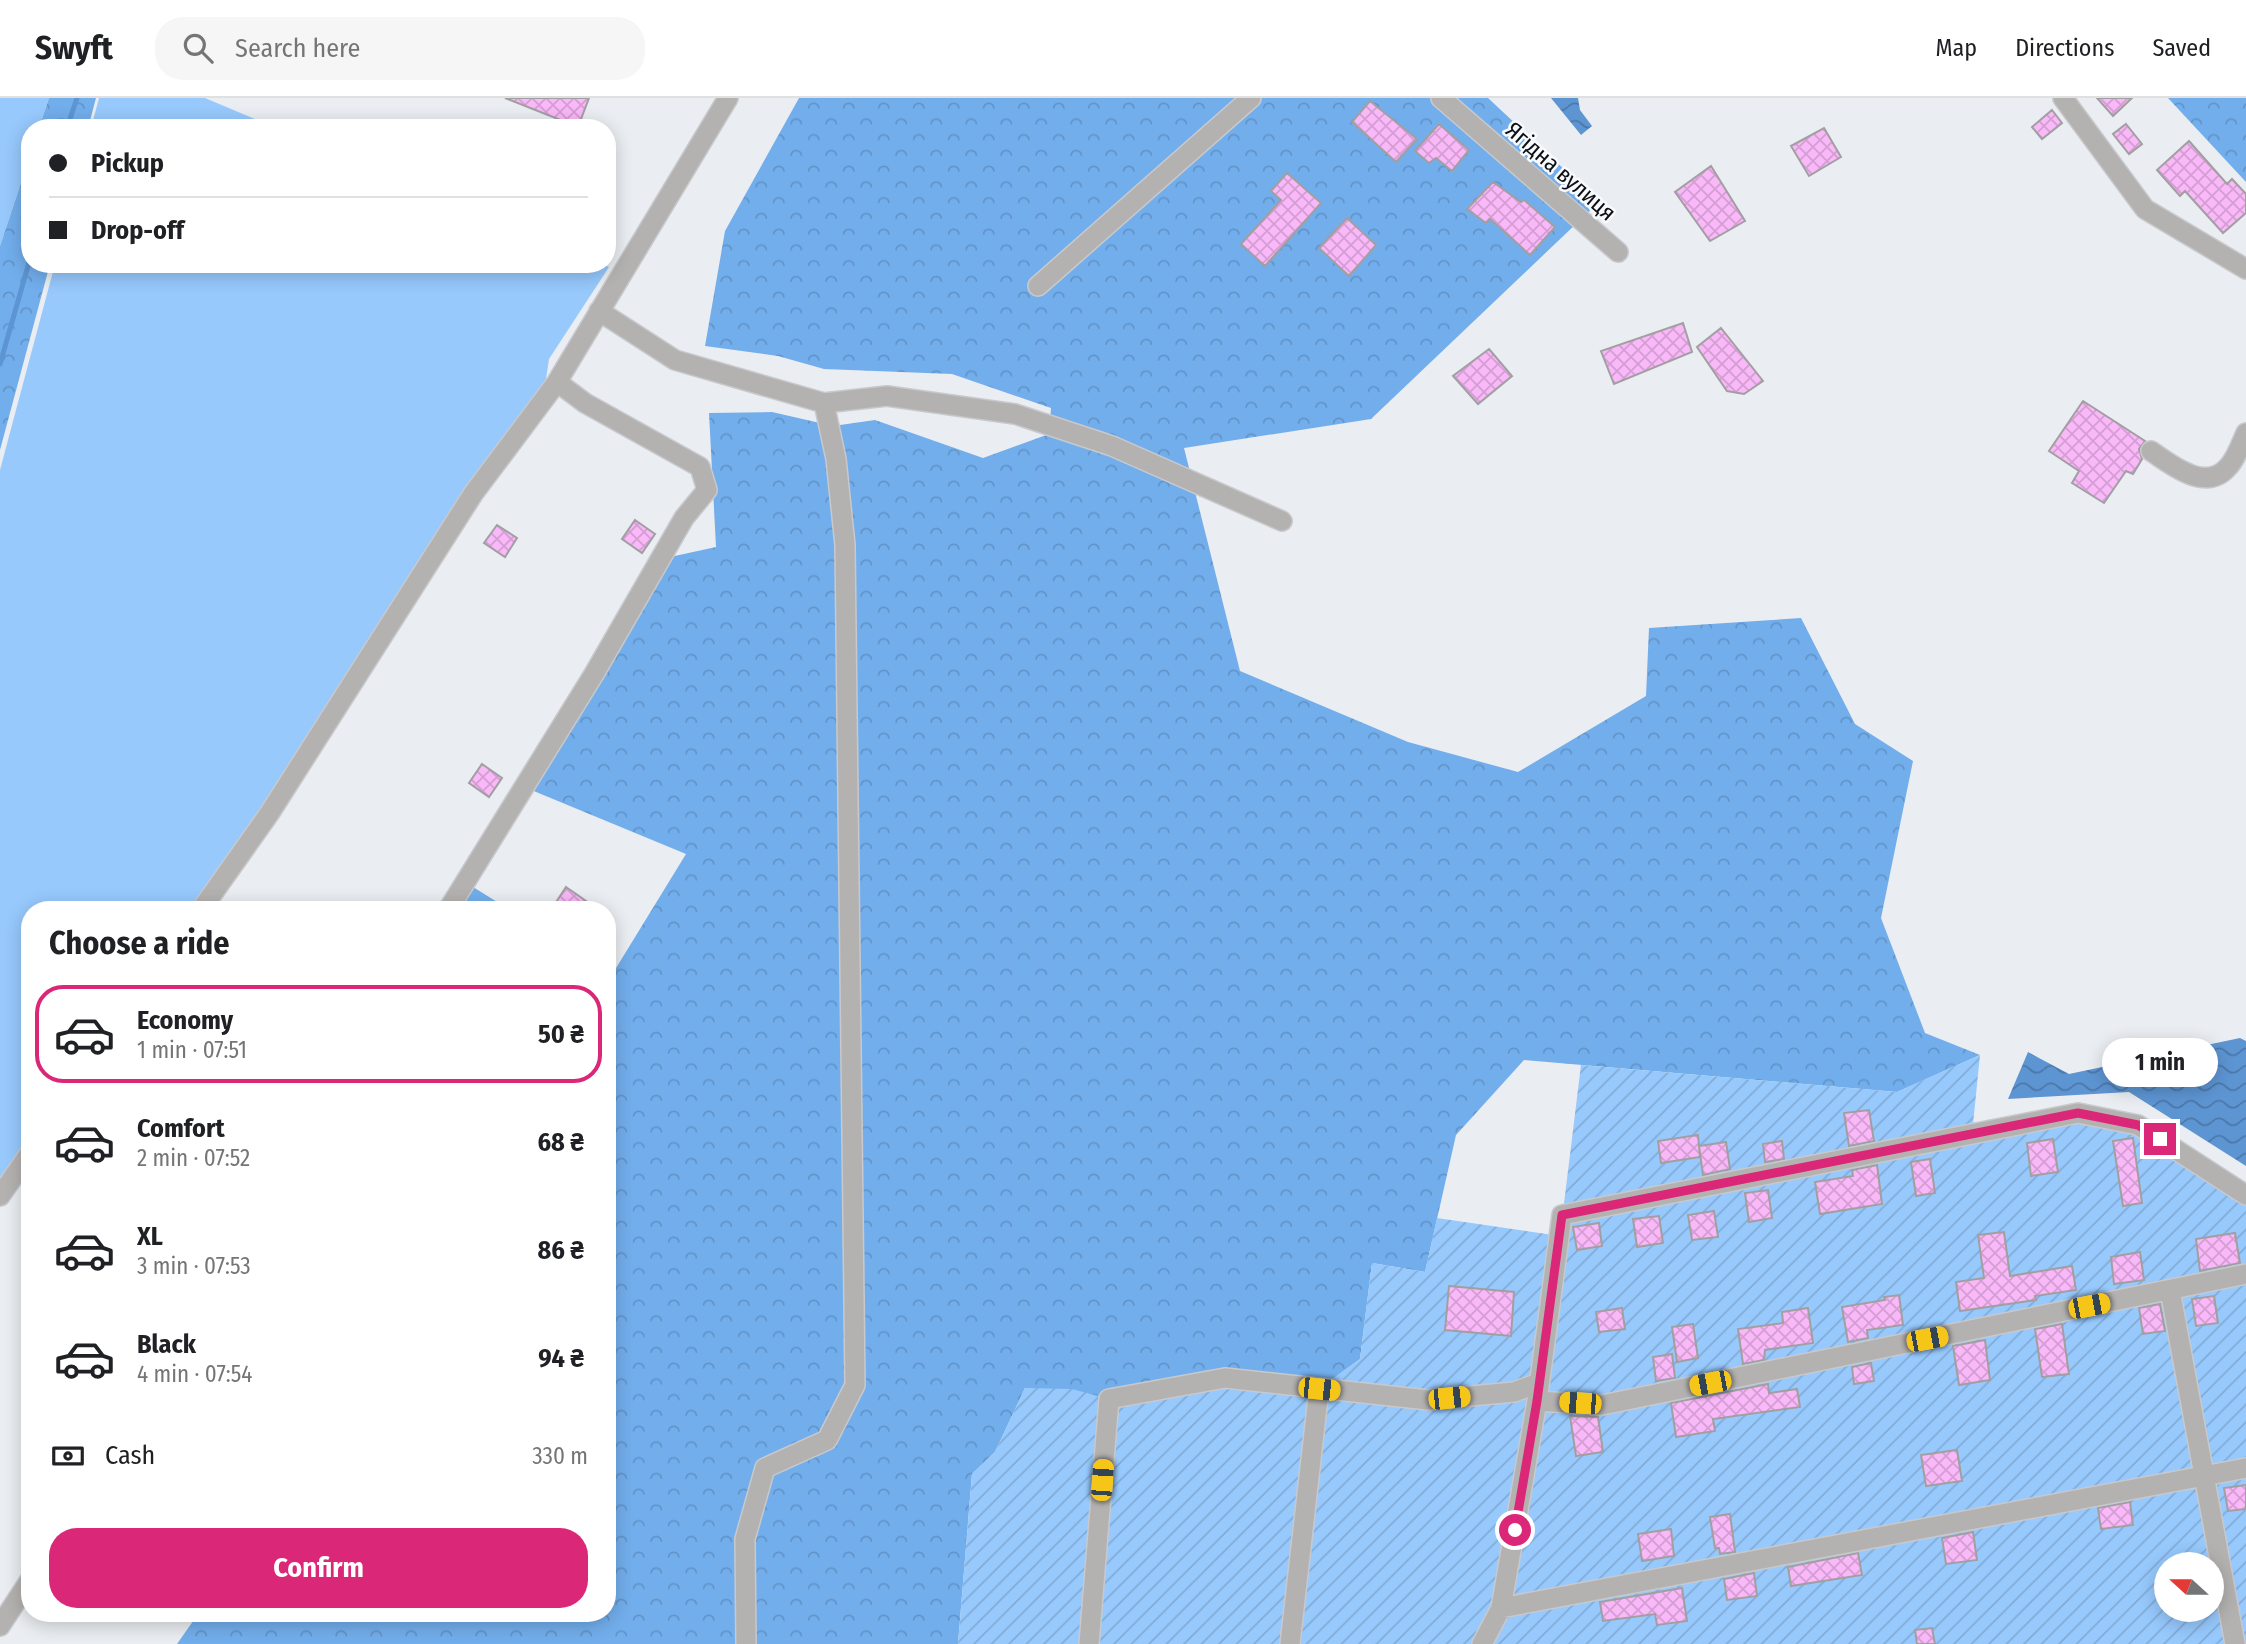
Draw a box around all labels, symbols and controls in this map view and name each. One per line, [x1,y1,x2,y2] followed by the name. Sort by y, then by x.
[155,17,645,80] search box
[35,28,113,68] text: Swyft
[179,29,217,67] icon: search
[235,33,360,64] text: Search here
[1936,34,1977,62] text: Map
[2015,34,2114,62] text: Directions
[2152,34,2211,62] text: Saved
[1500,116,1622,226] street label: Ягідна вулиця
[91,148,164,179] text: Pickup
[91,215,184,246] text: Drop-off
[49,924,230,962] text: Choose a ride
[53,1003,116,1066] icon: car
[137,1005,233,1036] text: Economy
[538,1019,584,1050] text: 50 ₴
[137,1036,247,1064] text: 1 min · 07:51
[2102,1038,2218,1086] callout: 1 min
[2135,1048,2185,1076] text: 1 min
[53,1111,116,1174] icon: car
[137,1113,225,1144] text: Comfort
[2144,1123,2176,1155] route end
[538,1127,584,1158] text: 68 ₴
[137,1144,250,1172] text: 2 min · 07:52
[53,1219,116,1282] icon: car
[137,1221,163,1252] text: XL
[538,1235,584,1266] text: 86 ₴
[137,1252,251,1280] text: 3 min · 07:53
[2067,1292,2112,1320] car
[1905,1325,1950,1353] car
[53,1327,116,1390] icon: car
[137,1329,196,1360] text: Black
[538,1343,584,1374] text: 94 ₴
[137,1360,252,1388] text: 4 min · 07:54
[1688,1369,1733,1397] car
[1298,1376,1341,1402] car
[1428,1385,1471,1411] car
[1559,1391,1602,1415] car
[49,1437,87,1475] icon: cash
[105,1440,155,1471] text: Cash
[532,1442,588,1470] text: 330 m
[1091,1458,1114,1502] car
[1499,1514,1531,1546] route start
[49,1528,588,1608] button: Confirm
[2154,1552,2224,1622] north arrow
[2154,1552,2224,1622] map controls

